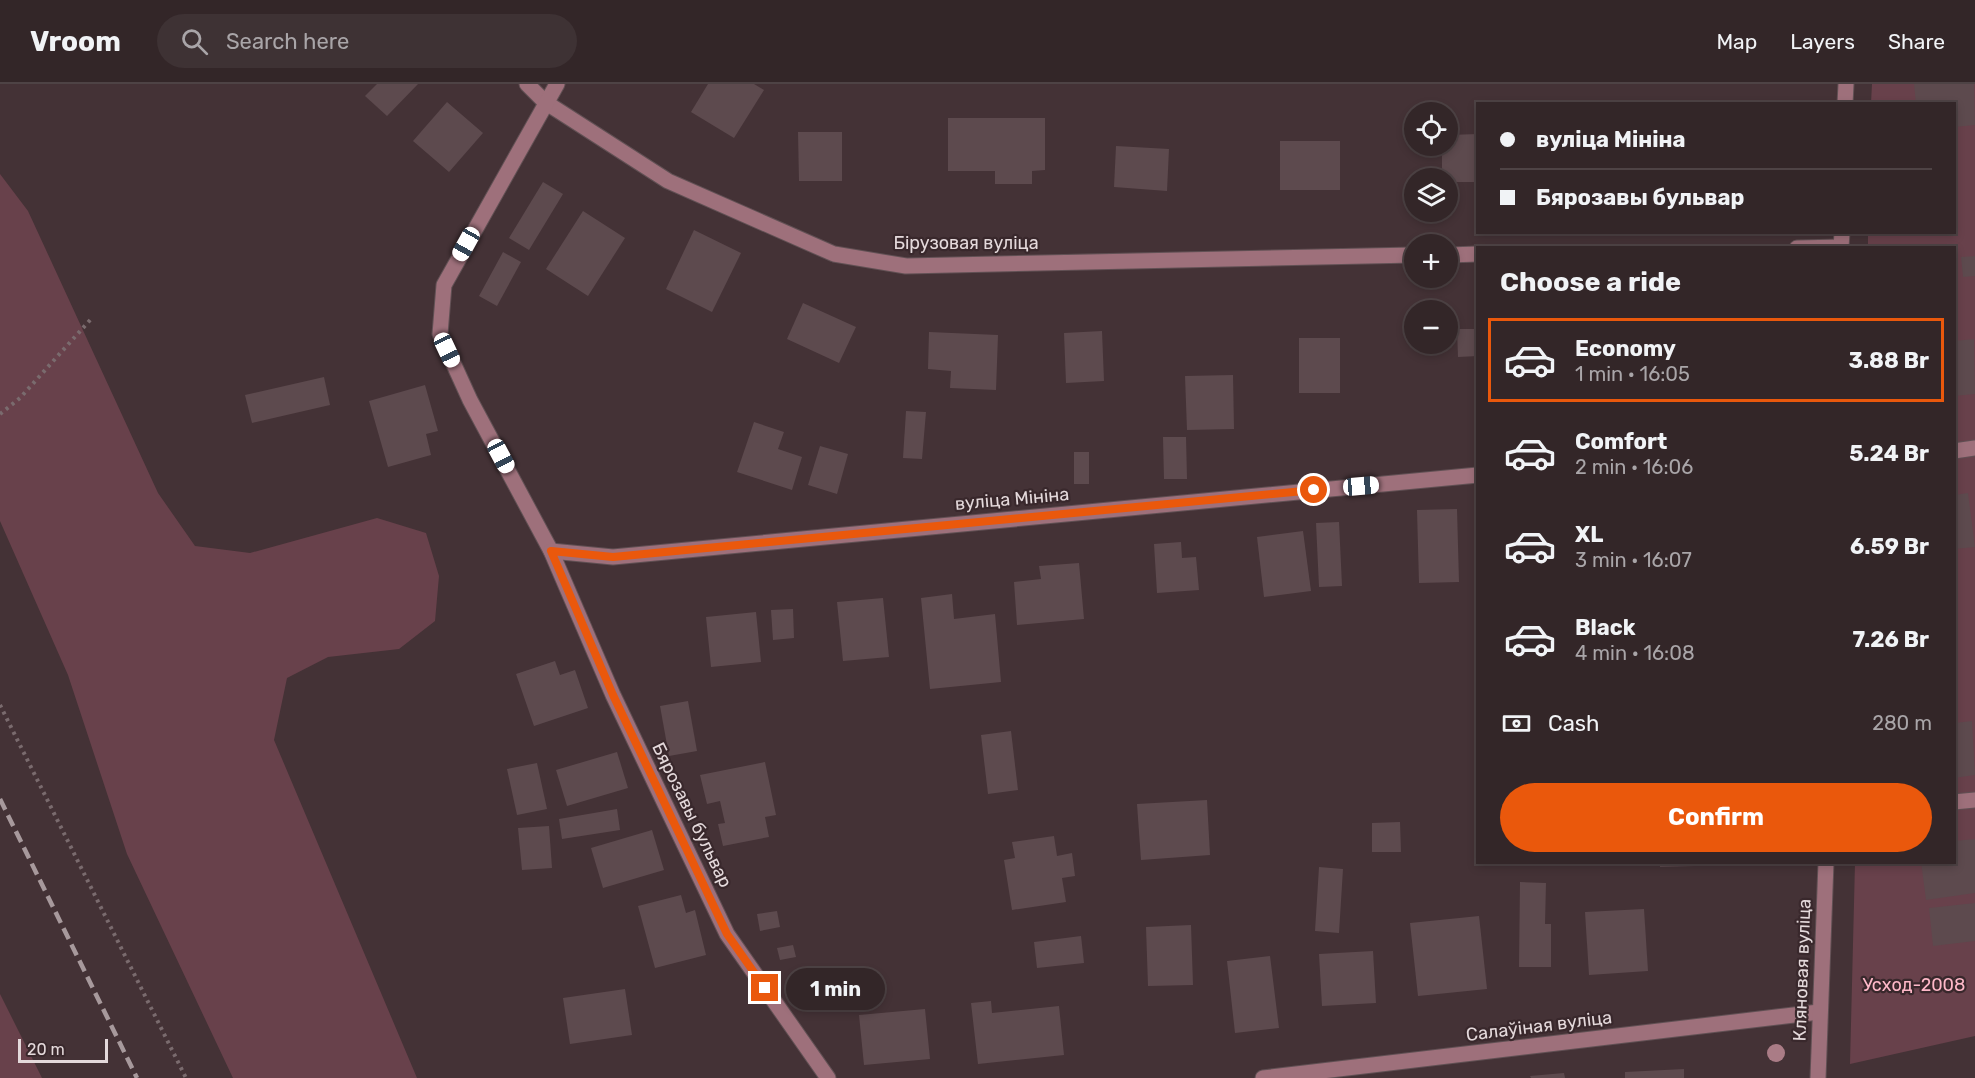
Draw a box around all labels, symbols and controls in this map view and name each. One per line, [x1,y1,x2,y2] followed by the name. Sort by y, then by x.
[157,14,577,68] search box
[30,25,121,58] text: Vroom
[178,25,211,58] icon: search
[226,28,349,55] text: Search here
[1716,29,1757,54] text: Map
[1790,29,1855,54] text: Layers
[1888,29,1945,54] text: Share
[1404,102,1458,354] map controls
[1404,102,1458,156] button: locate
[1536,126,1686,153] text: вуліца Мініна
[1404,168,1458,222] button: layers
[1536,184,1744,211] text: Бярозавы бульвар
[449,224,483,264] car
[893,232,1039,254] street label: Бірузовая вуліца
[1404,234,1458,288] button: +
[1500,266,1681,298] text: Choose a ride
[1404,300,1458,354] button: −
[431,330,463,370] car
[1503,333,1557,387] icon: car
[1575,335,1676,362] text: Economy
[1848,347,1929,374] text: 3.88 Br
[1575,362,1690,386] text: 1 min · 16:05
[1503,426,1557,480] icon: car
[1575,428,1667,455] text: Comfort
[485,436,517,476] car
[1849,440,1929,467] text: 5.24 Br
[1575,455,1693,479] text: 2 min · 16:06
[1342,475,1380,497] car
[1300,476,1327,503] route start
[954,483,1070,515] street label: вуліца Мініна
[1503,519,1557,573] icon: car
[1575,521,1603,548] text: XL
[1850,533,1929,560] text: 6.59 Br
[1575,548,1692,572] text: 3 min · 16:07
[1503,612,1557,666] icon: car
[1575,614,1636,641] text: Black
[1853,626,1929,653] text: 7.26 Br
[1575,641,1695,665] text: 4 min · 16:08
[1500,707,1533,740] icon: cash
[1548,710,1599,737] text: Cash
[1872,711,1932,735] text: 280 m
[647,739,737,891] street label: Бярозавы бульвар
[1500,783,1932,852] button: Confirm
[1789,898,1815,1042] street label: Кляновая вуліца
[786,967,885,1009] callout: 1 min
[751,974,778,1001] route end
[1862,974,1966,996] park label: Усход-2008
[810,977,861,1001] text: 1 min
[1465,1006,1613,1046] street label: Салаўіная вуліца
[18,1036,108,1064] scale bar
[27,1040,65,1059] text: 20 m

